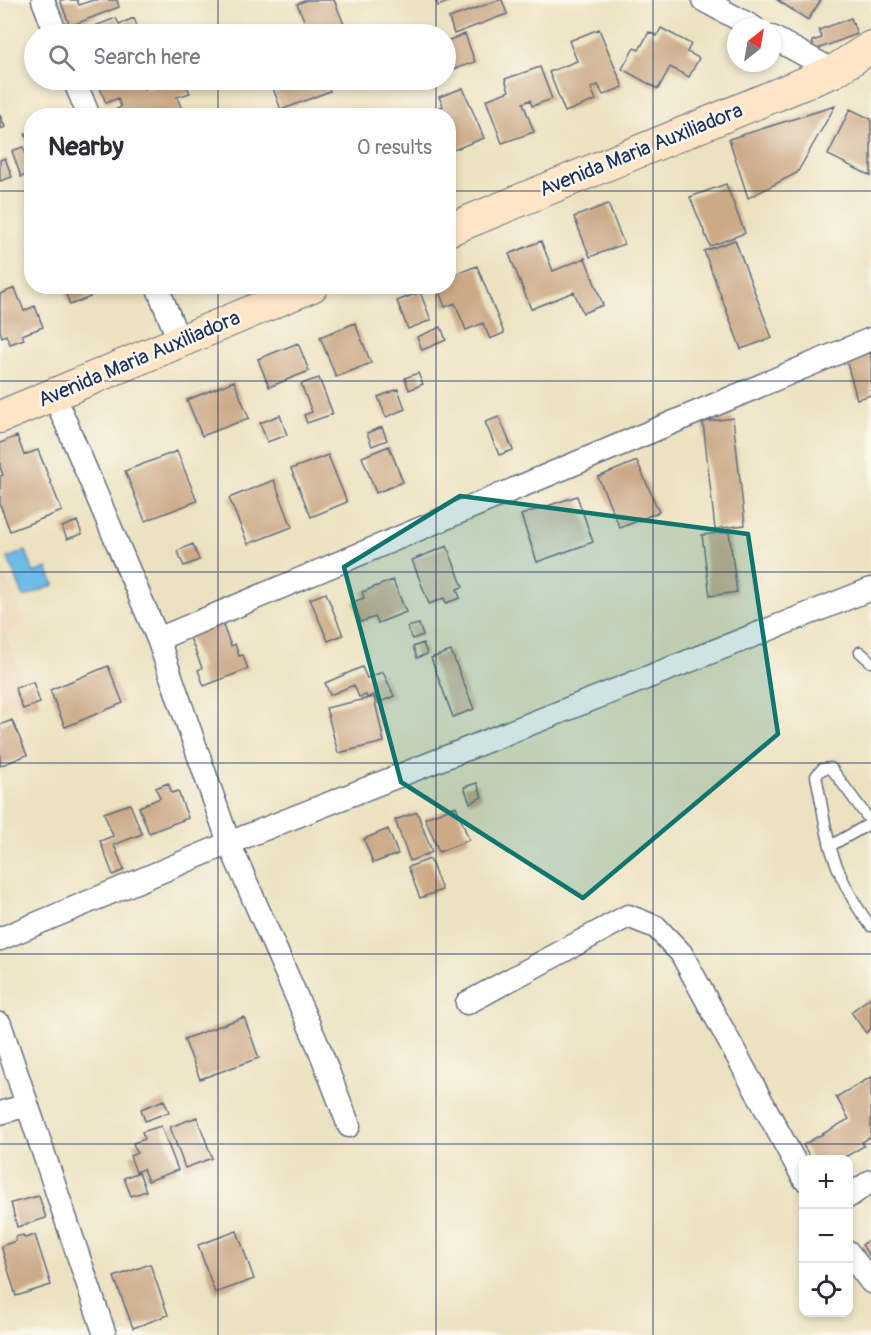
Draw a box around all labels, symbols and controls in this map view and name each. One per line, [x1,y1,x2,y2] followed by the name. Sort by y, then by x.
[727,18,781,72] north arrow
[24,24,456,90] search box
[45,41,78,74] icon: search
[93,43,200,71] text: Search here
[535,97,747,203] street label: Avenida Maria Auxiliadora
[48,131,124,163] text: Nearby
[357,135,432,160] text: 0 results
[34,304,244,414] street label: Avenida Maria Auxiliadora
[799,1155,853,1317] map controls
[799,1155,853,1209] button: +
[799,1209,853,1263] button: −
[799,1263,853,1317] button: locate

